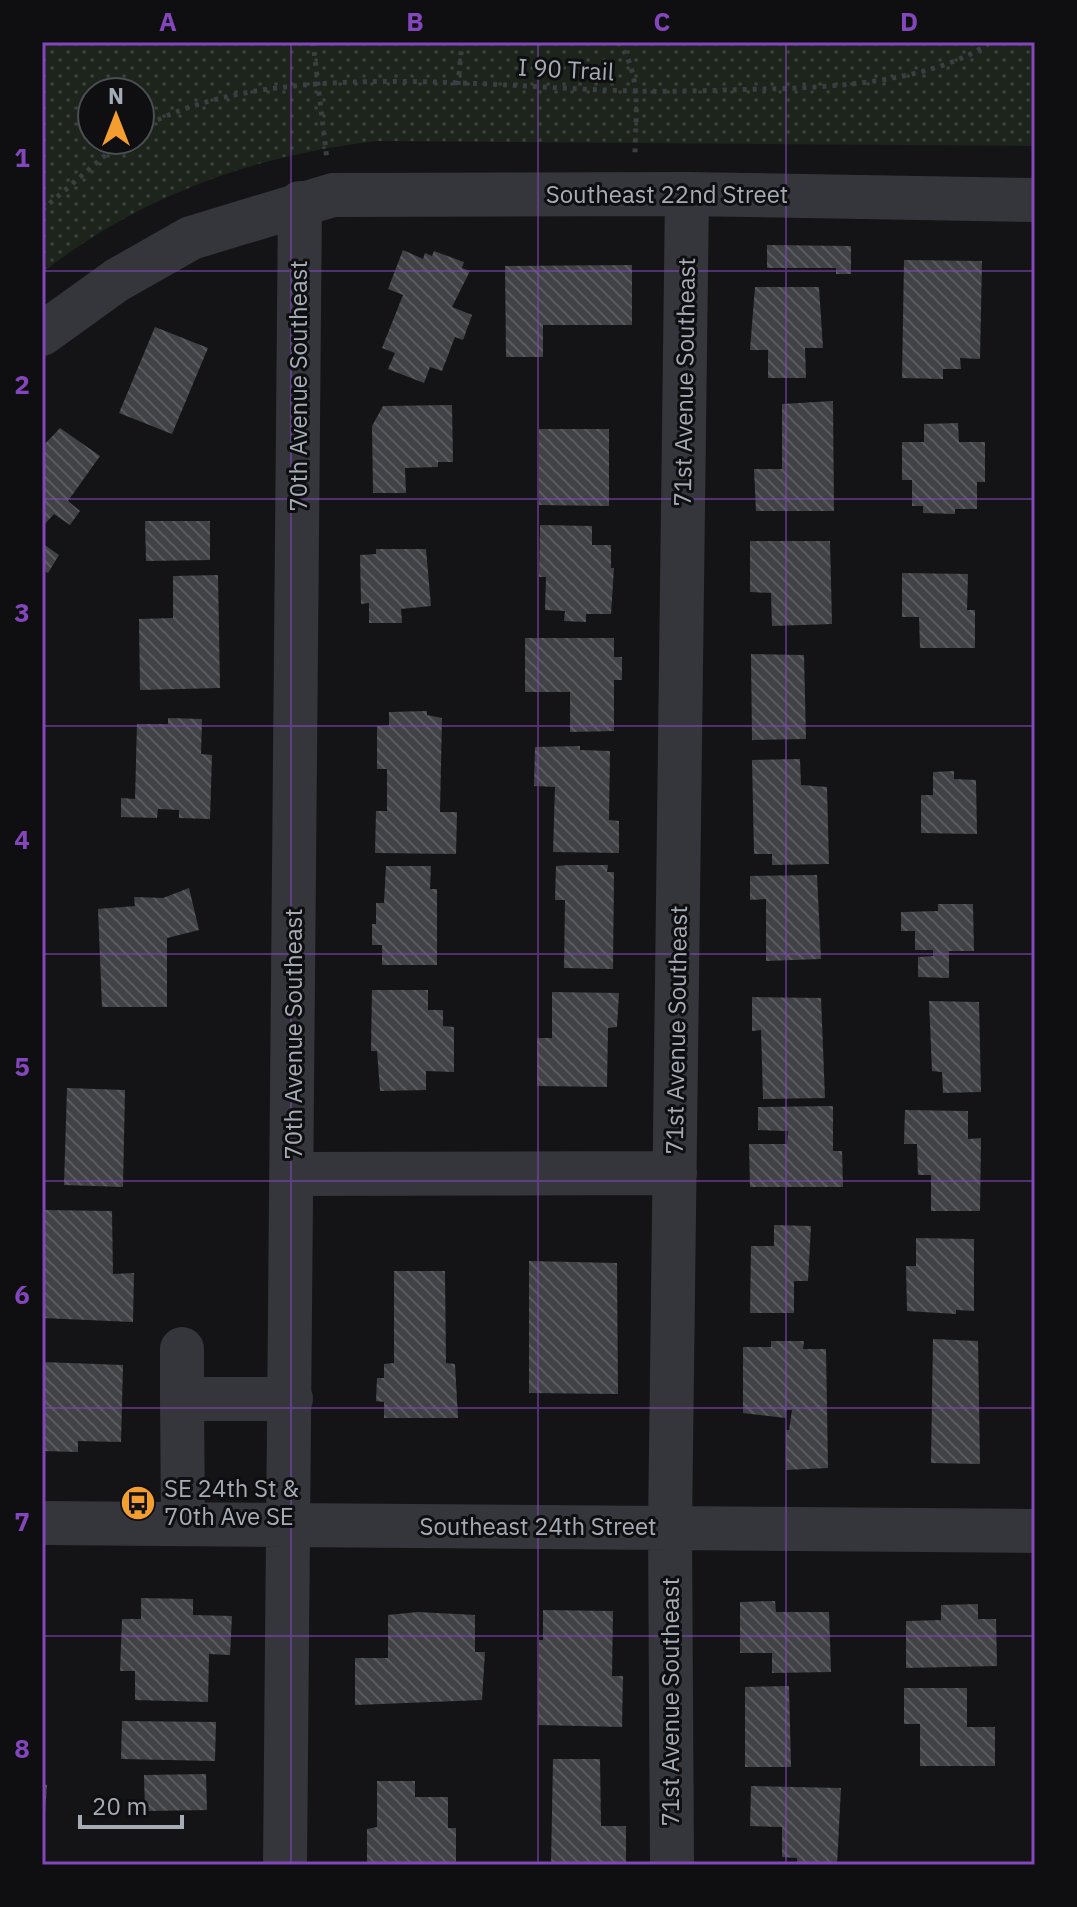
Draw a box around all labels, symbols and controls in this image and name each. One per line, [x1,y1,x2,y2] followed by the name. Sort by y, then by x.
[159,4,177,38] text: A
[406,4,424,38] text: B
[654,4,671,38] text: C
[900,4,918,38] text: D
[517,50,615,88] street label: I 90 Trail
[76,76,156,156] north arrow
[108,81,124,110] text: N
[14,140,30,174] text: 1
[546,178,788,210] street label: Southeast 22nd Street
[666,257,702,507] street label: 71st Avenue Southeast
[282,260,314,512] street label: 70th Avenue Southeast
[14,367,30,401] text: 2
[14,595,30,629] text: 3
[14,822,30,856] text: 4
[658,905,694,1155] street label: 71st Avenue Southeast
[277,908,309,1160] street label: 70th Avenue Southeast
[14,1049,30,1083] text: 5
[14,1277,30,1311] text: 6
[164,1472,299,1532] place label: SE 24th St & 70th Ave SE
[119,1484,157,1522] bus stop icon: SE 24th St & 70th Ave SE
[14,1504,30,1538] text: 7
[419,1510,657,1542] street label: Southeast 24th Street
[654,1577,686,1827] street label: 71st Avenue Southeast
[14,1731,30,1765] text: 8
[80,1779,182,1829] scale bar
[92,1790,147,1822] text: 20 m

